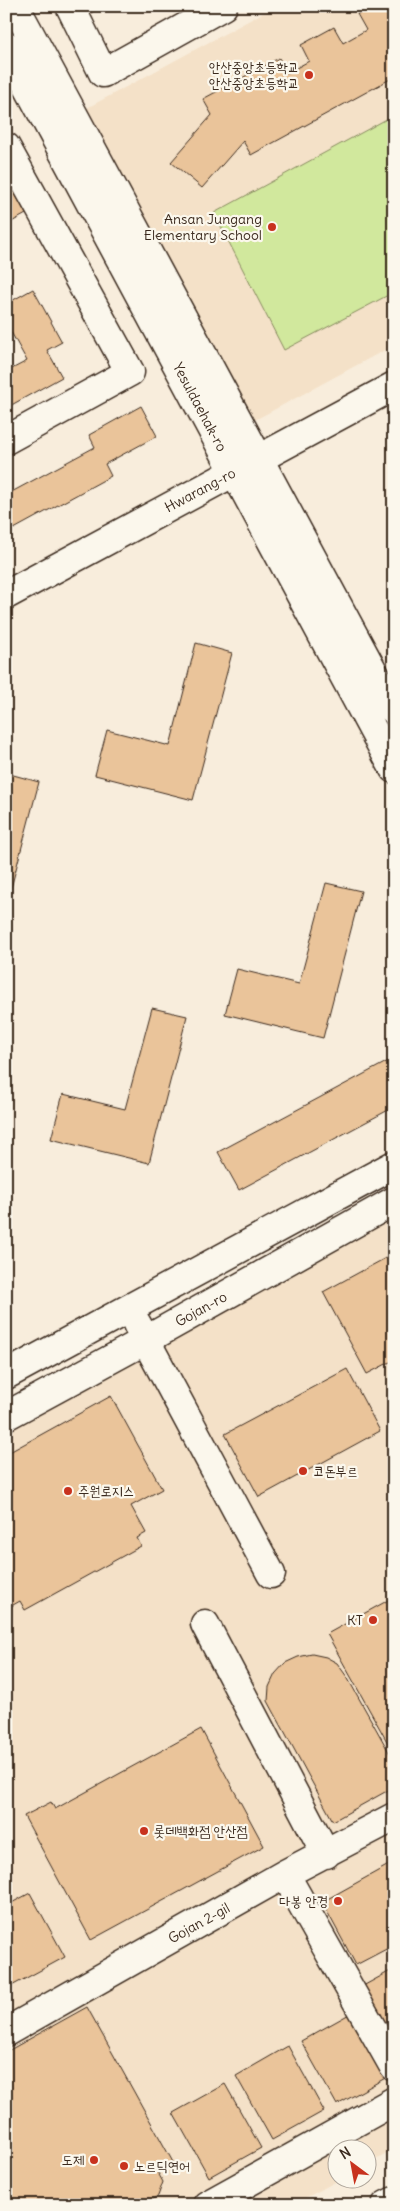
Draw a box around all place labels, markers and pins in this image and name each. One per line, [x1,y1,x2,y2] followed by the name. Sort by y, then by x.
[209,58,299,92] place label: 안산중앙초등학교 안산중앙초등학교
[303,69,315,81] marker: 안산중앙초등학교 안산중앙초등학교
[144,210,262,244] place label: Ansan Jungang Elementary School
[266,221,278,233] marker: Ansan Jungang Elementary School
[313,1462,358,1480] place label: 코돈부르
[297,1465,309,1477] marker: 코돈부르
[78,1482,134,1500] place label: 주원로지스
[62,1485,74,1497] marker: 주원로지스
[347,1611,363,1629] place label: KT
[367,1614,379,1626] marker: KT
[154,1822,247,1840] place label: 롯데백화점 안산점
[138,1825,150,1837] marker: 롯데백화점 안산점
[280,1892,328,1910] place label: 다봉 안경
[332,1895,344,1907] marker: 다봉 안경
[61,2151,84,2169] place label: 도제
[88,2154,100,2166] marker: 도제
[134,2157,190,2175] place label: 노르딕연어
[118,2160,130,2172] marker: 노르딕연어

